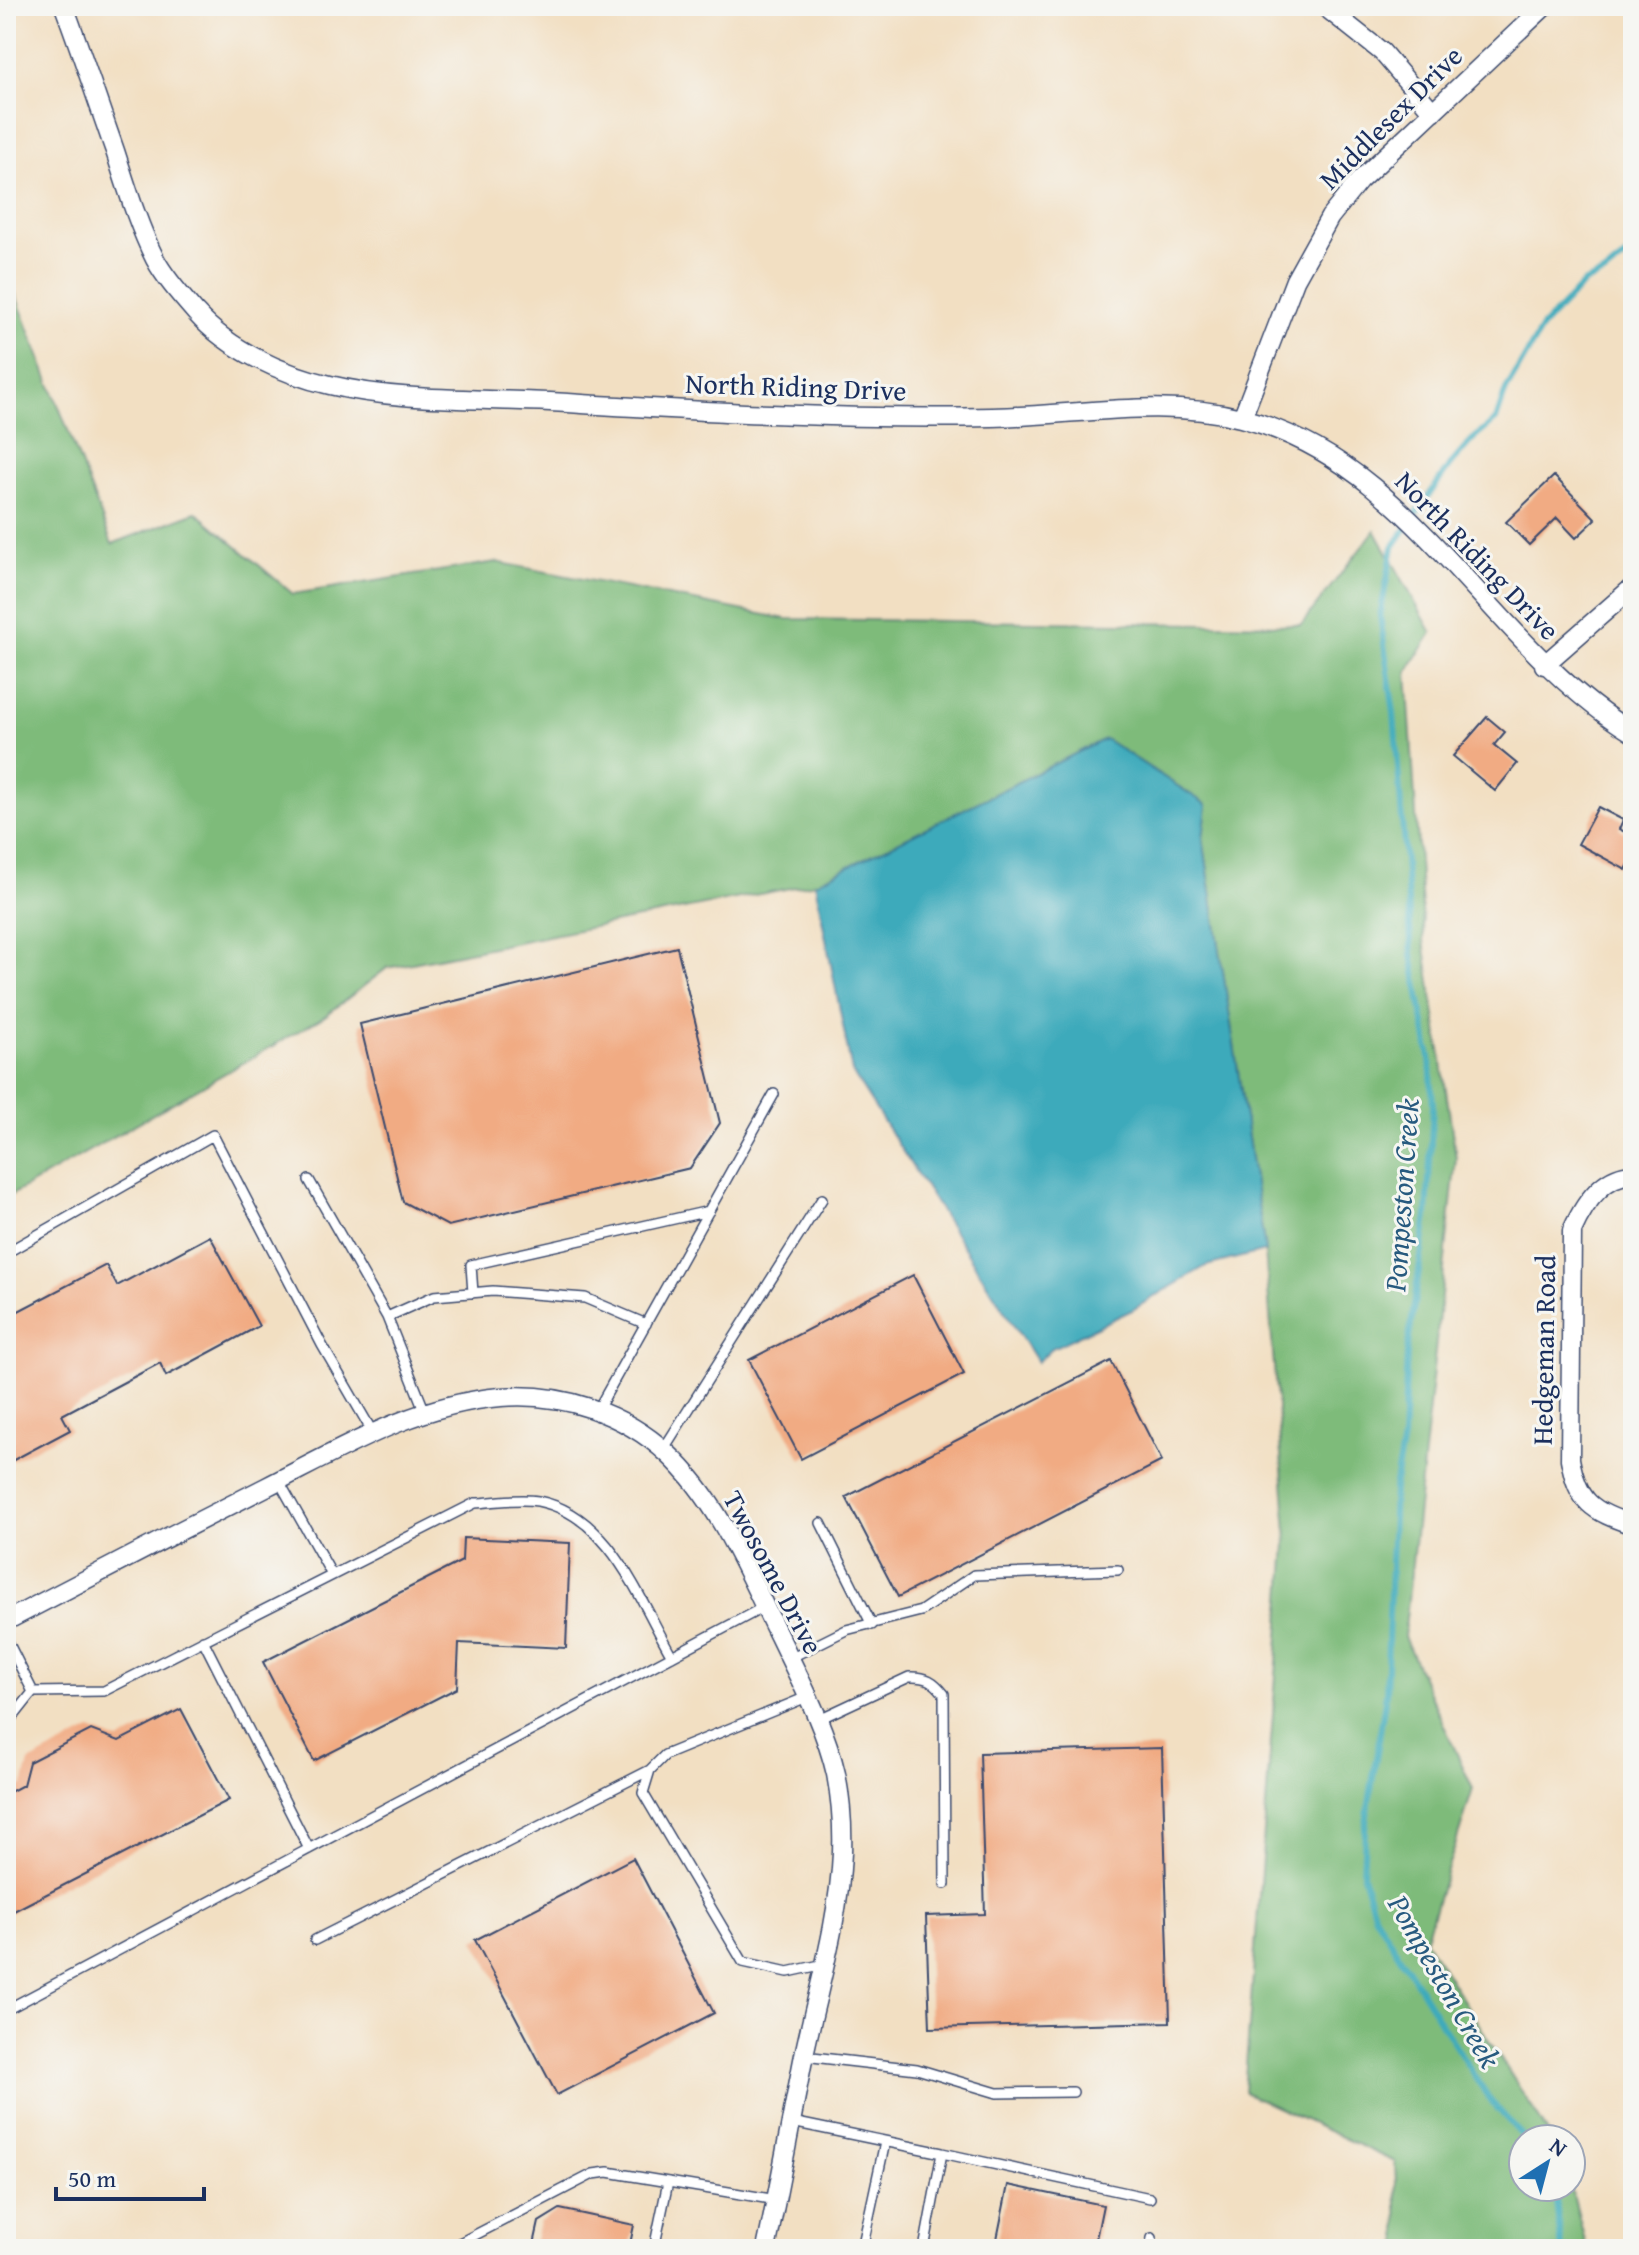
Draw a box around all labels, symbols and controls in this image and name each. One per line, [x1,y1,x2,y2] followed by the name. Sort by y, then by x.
[1309,36,1471,198] street label: Middlesex Drive
[685,362,907,410] street label: North Riding Drive
[1386,461,1570,649] street label: North Riding Drive
[1372,1097,1430,1294] water label: Pompeston Creek
[1521,1254,1565,1445] street label: Hedgeman Road
[714,1483,834,1661] street label: Twosome Drive
[1377,1885,1513,2076] water label: Pompeston Creek
[1507,2123,1587,2203] north arrow
[1543,2130,1574,2164] text: N
[56,2151,204,2201] scale bar
[68,2161,116,2196] text: 50 m

